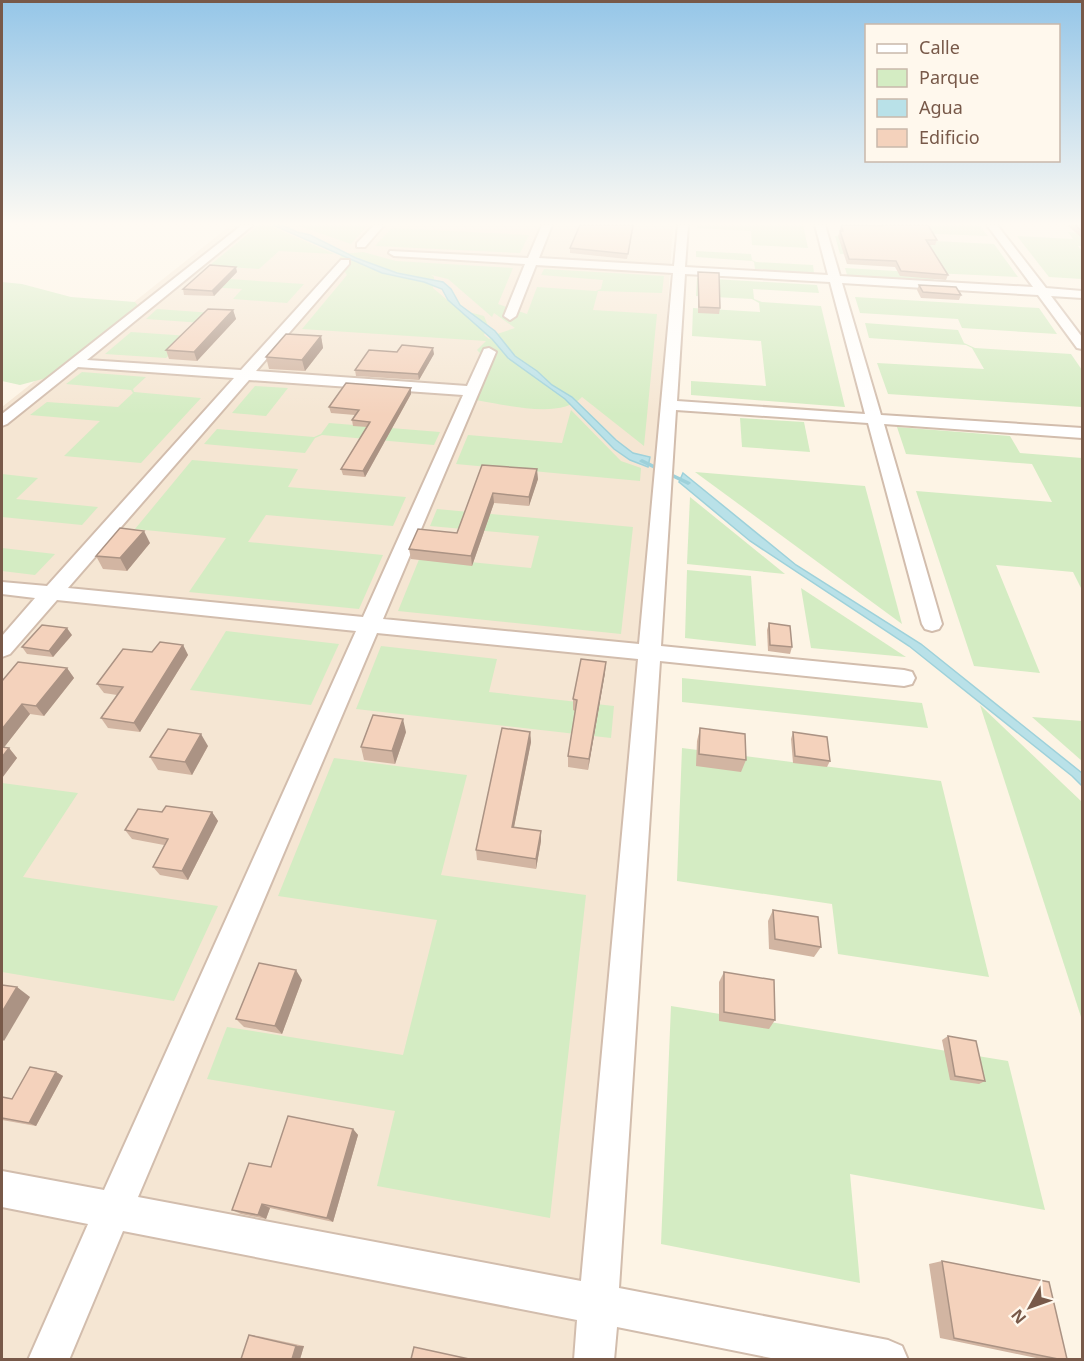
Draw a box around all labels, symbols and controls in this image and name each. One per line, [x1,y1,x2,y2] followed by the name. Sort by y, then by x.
[865,24,1060,162] legend
[919,35,960,59] text: Calle
[919,65,979,89] text: Parque
[919,95,963,119] text: Agua
[919,125,980,149] text: Edificio
[1000,1277,1060,1337] north arrow
[1006,1305,1031,1329] text: N

